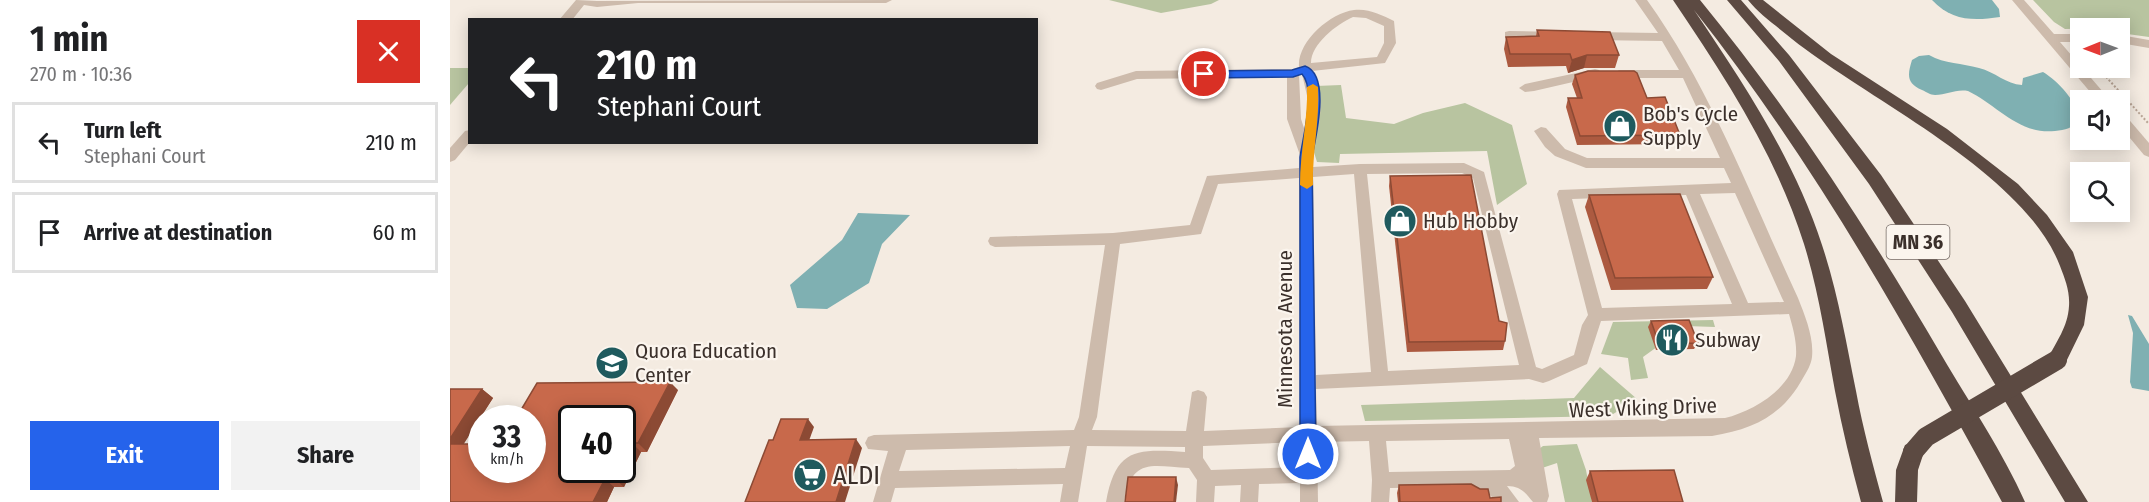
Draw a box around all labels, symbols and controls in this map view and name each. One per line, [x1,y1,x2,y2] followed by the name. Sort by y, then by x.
[30,17,108,61] text: 1 min
[2070,18,2130,78] north arrow
[2070,18,2130,222] map controls
[357,20,420,83] button: close
[597,40,697,90] text: 210 m
[498,42,576,120] icon: left
[1178,48,1229,99] pin
[1187,57,1220,90] icon: arrive
[30,62,132,86] text: 270 m · 10:36
[2070,90,2130,150] button: sound
[597,91,761,123] text: Stephani Court
[1643,101,1738,151] place label: Bob's Cycle Supply
[1602,108,1638,144] shop icon: Bob's Cycle Supply
[84,117,162,144] text: Turn left
[33,126,66,159] icon: left
[366,129,417,156] text: 210 m
[84,144,206,168] text: Stephani Court
[2070,162,2130,222] button: search
[1382,203,1418,239] shop icon: Hub Hobby
[1423,208,1519,234] place label: Hub Hobby
[33,216,66,249] icon: arrive
[84,219,272,246] text: Arrive at destination
[373,219,417,246] text: 60 m
[1886,225,1950,259] road number: MN 36
[1272,250,1298,408] street label: Minnesota Avenue
[1654,322,1690,358] restaurant icon: Subway
[1695,327,1761,353] place label: Subway
[635,338,777,388] place label: Quora Education Center
[594,345,630,381] school or university icon: Quora Education Center
[1569,392,1717,424] street label: West Viking Drive
[558,405,636,483] speed limit sign: 40
[493,419,521,455] text: 33
[30,421,219,490] button: Exit
[231,421,420,490] button: Share
[1276,422,1340,486] position arrow
[490,450,524,468] text: km/h
[792,457,828,493] supermarket icon: ALDI
[833,460,880,491] place label: ALDI

